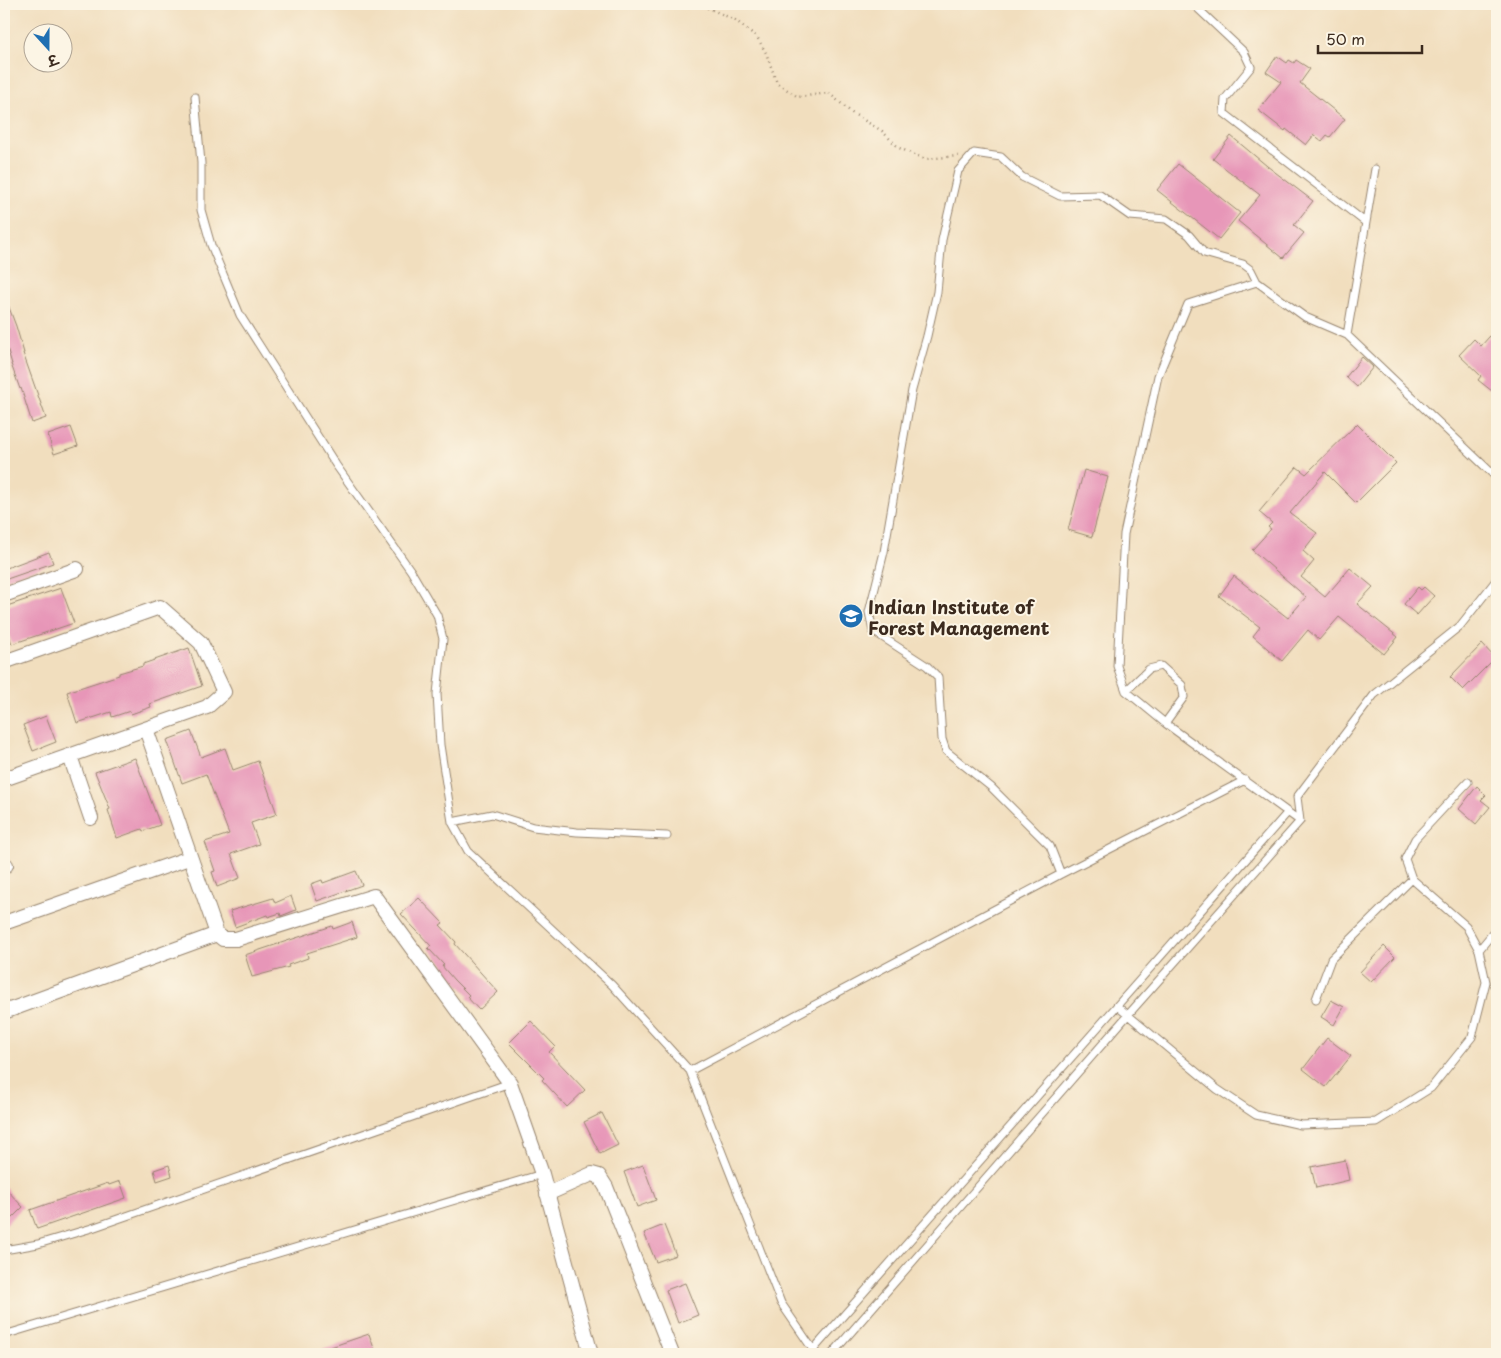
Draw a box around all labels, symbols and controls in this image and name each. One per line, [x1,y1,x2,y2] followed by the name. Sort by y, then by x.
[22,22,72,72] north arrow
[1318,22,1422,54] scale bar
[1326,27,1365,50] text: 50 m
[43,48,63,73] text: उ
[868,593,1050,641] place label: Indian Institute of Forest Management
[838,603,864,629] school or university icon: Indian Institute of Forest Management

